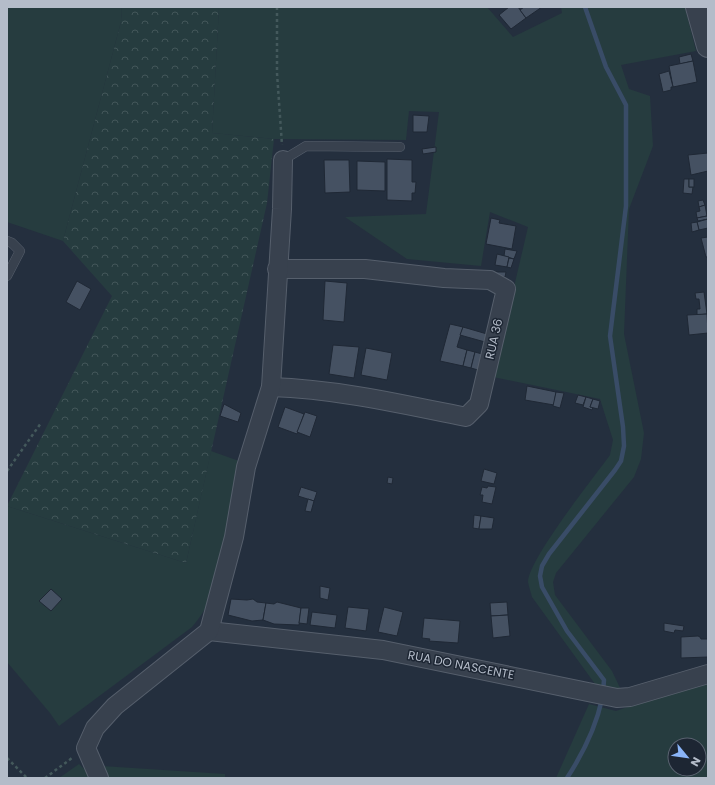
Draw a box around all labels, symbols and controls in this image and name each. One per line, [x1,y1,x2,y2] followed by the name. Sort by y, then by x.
[481,317,506,361] street label: RUA 36
[407,646,516,683] street label: RUA DO NASCENTE
[667,737,707,777] north arrow
[687,754,705,769] text: N

